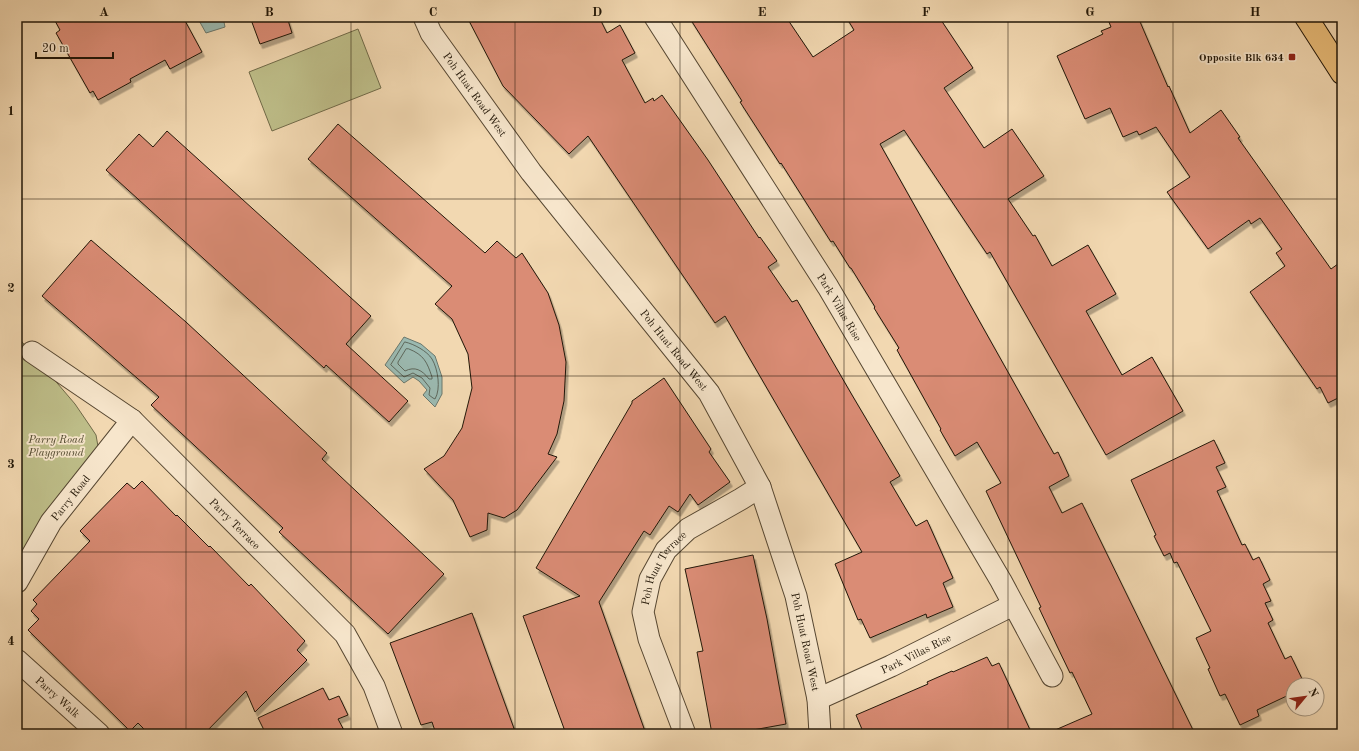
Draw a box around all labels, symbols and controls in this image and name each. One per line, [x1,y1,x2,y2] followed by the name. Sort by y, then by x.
[99,6,109,19] text: A
[264,6,274,19] text: B
[429,6,437,19] text: C
[592,6,602,19] text: D
[758,6,767,19] text: E
[922,6,931,19] text: F
[1085,6,1095,19] text: G
[1250,6,1261,19] text: H
[36,34,113,60] scale bar
[42,43,69,55] text: 20 m
[440,51,508,139] street label: Poh Huat Road West
[1287,52,1297,62] marker: Opposite Blk 634
[1199,53,1284,64] place label: Opposite Blk 634
[7,105,15,118] text: 1
[814,272,863,344] street label: Park Villas Rise
[7,282,15,295] text: 2
[637,308,709,393] street label: Poh Huat Road West
[27,435,84,459] park label: Parry Road Playground
[7,458,15,471] text: 3
[50,473,93,524] street label: Parry Road
[206,497,261,552] street label: Parry Terrace
[641,530,689,606] street label: Poh Huat Terrace
[788,592,820,692] street label: Poh Huat Road West
[880,633,953,677] street label: Park Villas Rise
[7,635,15,648] text: 4
[33,675,81,721] street label: Parry Walk
[1285,677,1325,717] north arrow
[1306,687,1320,700] text: N

